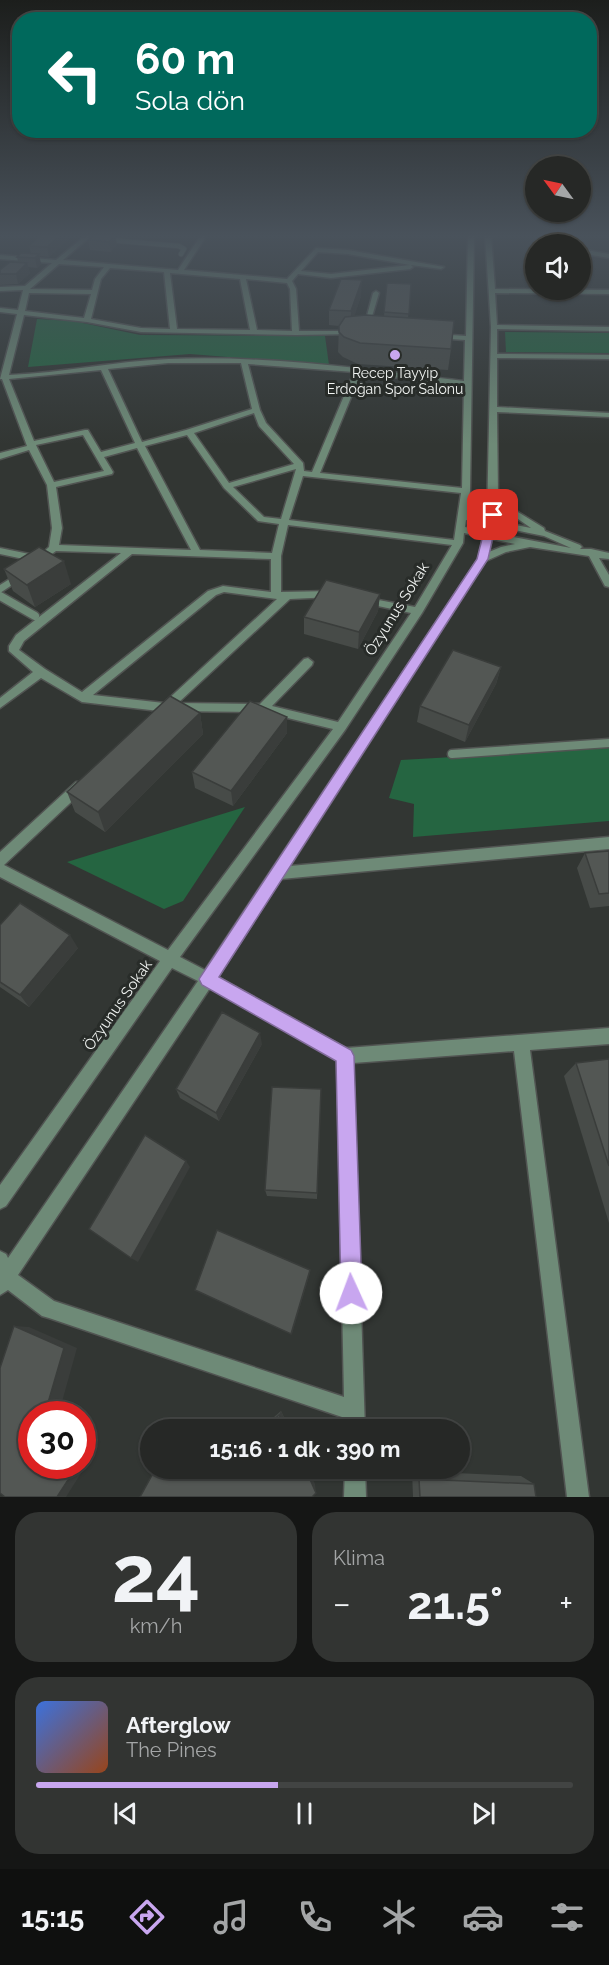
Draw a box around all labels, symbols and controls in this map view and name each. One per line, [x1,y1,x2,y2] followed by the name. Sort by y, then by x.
[135,35,235,84] text: 60 m
[36,36,114,114] icon: left
[135,85,245,116] text: Sola dön
[525,156,591,222] north arrow
[525,156,591,300] map controls
[525,234,591,300] button: sound
[388,348,402,362] marker: Recep Tayyip Erdoğan Spor Salonu
[327,365,463,397] place label: Recep Tayyip Erdoğan Spor Salonu
[467,489,518,540] pin
[476,498,509,531] icon: arrive
[360,559,433,659] street label: Özyunus Sokak
[79,956,156,1054] street label: Özyunus Sokak
[319,1261,383,1325] position arrow
[18,1401,96,1479] speed limit sign: 30
[210,1436,400,1462] text: 15:16 · 1 dk · 390 m
[112,1529,200,1620] text: 24
[333,1546,385,1570] text: Klima
[407,1577,503,1630] text: 21.5°
[333,1584,351,1623] text: −
[559,1584,573,1623] text: +
[130,1614,182,1638] text: km/h
[126,1712,231,1738] text: Afterglow
[126,1738,217,1762] text: The Pines
[109,1797,142,1830] icon: previous
[288,1797,321,1830] icon: pause
[467,1797,500,1830] icon: next
[126,1896,168,1938] icon: directions
[210,1896,252,1938] icon: music
[294,1896,336,1938] icon: phone
[378,1896,420,1938] icon: climate
[462,1896,504,1938] icon: car
[546,1896,588,1938] icon: filters
[21,1902,84,1933] text: 15:15

